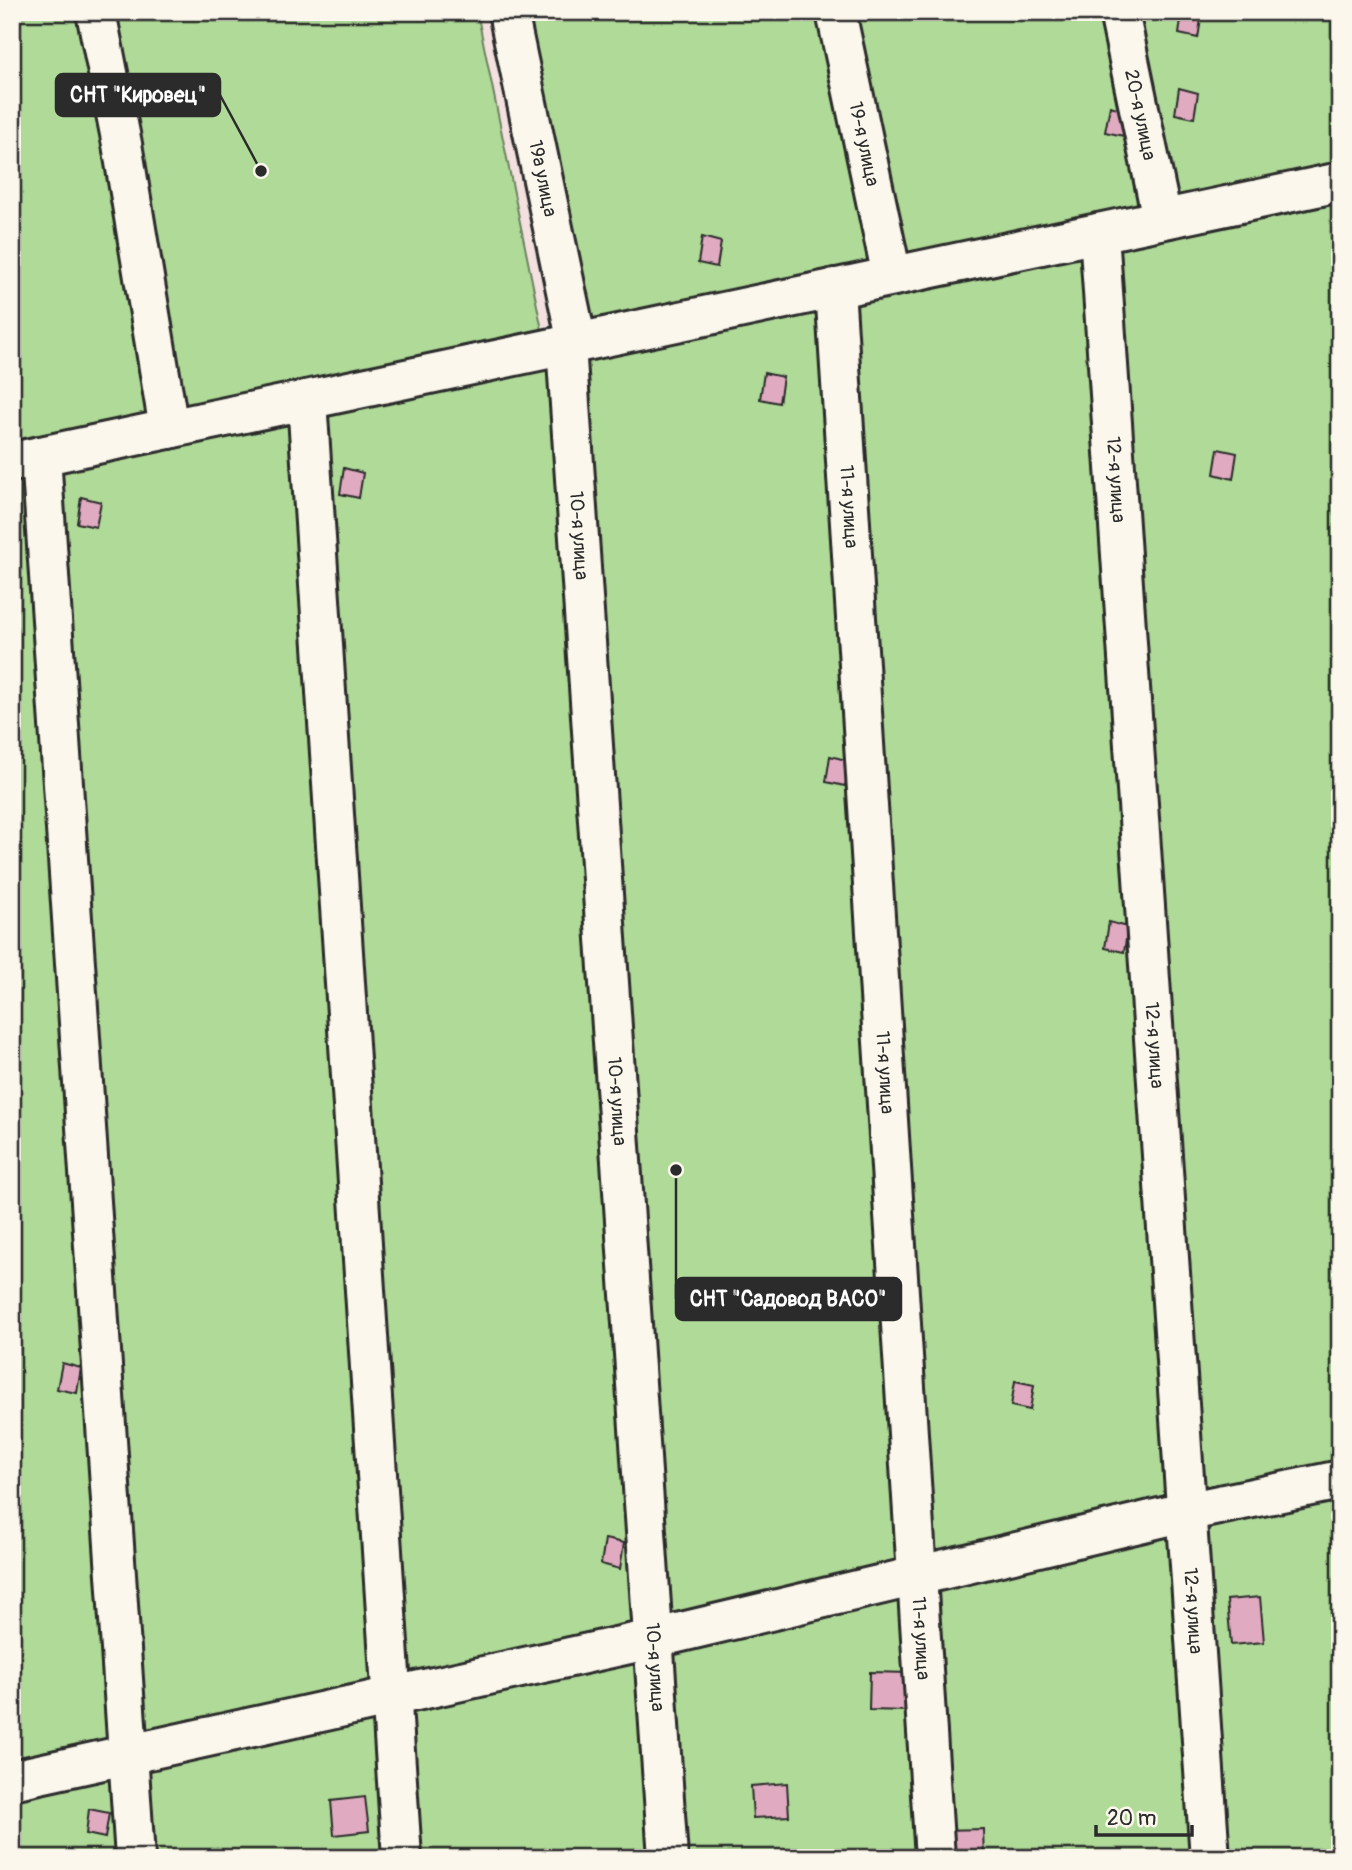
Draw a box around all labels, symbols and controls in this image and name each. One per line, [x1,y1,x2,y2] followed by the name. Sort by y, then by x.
[1119,67,1162,163] street label: 20-я улица
[56,74,220,116] callout: СНТ "Кировец"
[70,82,206,109] text: СНТ "Кировец"
[843,100,885,189] street label: 19-я улица
[523,138,562,219] street label: 19а улица
[1101,435,1131,524] street label: 12-я улица
[834,464,864,549] street label: 11-я улица
[564,490,594,581] street label: 10-я улица
[1140,1001,1169,1089] street label: 12-я улица
[870,1030,900,1115] street label: 11-я улица
[602,1056,632,1147] street label: 10-я улица
[676,1278,901,1320] callout: СНТ "Садовод ВАСО"
[690,1286,886,1313] text: СНТ "Садовод ВАСО"
[1178,1567,1208,1655] street label: 12-я улица
[906,1596,936,1681] street label: 11-я улица
[640,1622,670,1712] street label: 10-я улица
[1096,1793,1193,1837] scale bar
[1107,1805,1156,1832] text: 20 m

